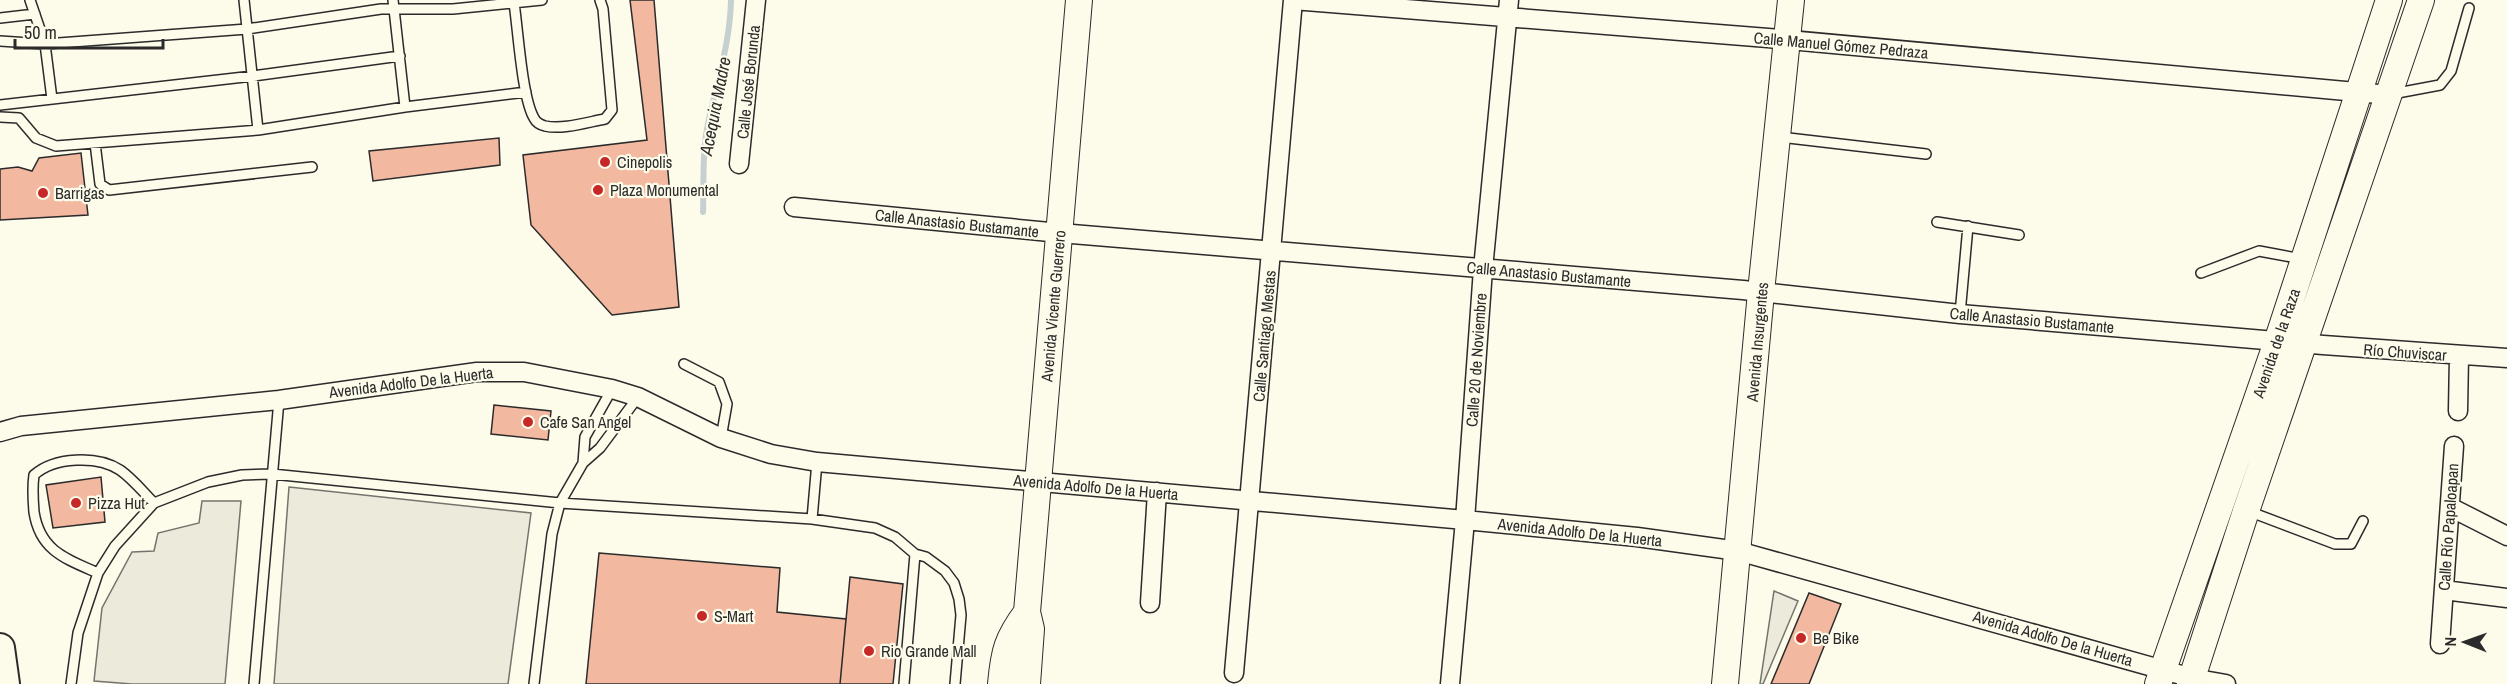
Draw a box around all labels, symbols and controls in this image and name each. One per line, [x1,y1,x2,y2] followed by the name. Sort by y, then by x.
[15,12,164,50] scale bar
[24,20,57,45] text: 50 m
[731,23,765,140] street label: Calle José Borunda
[1753,26,1930,64] street label: Calle Manuel Gómez Pedraza
[693,54,737,159] water label: Acequia Madre
[617,151,672,173] place label: Cinepolis
[598,155,612,169] marker: Cinepolis
[610,179,719,201] place label: Plaza Monumental
[55,182,105,204] place label: Barrigas
[591,183,605,197] marker: Plaza Monumental
[36,186,50,200] marker: Barrigas
[874,203,1040,243] street label: Calle Anastasio Bustamante
[1035,229,1071,384] street label: Avenida Vicente Guerrero
[1466,256,1632,292] street label: Calle Anastasio Bustamante
[1247,269,1281,403] street label: Calle Santiago Mestas
[1741,281,1773,404] street label: Avenida Insurgentes
[2247,285,2305,402] street label: Avenida de la Raza
[1460,292,1492,428] street label: Calle 20 de Noviembre
[1949,302,2115,338] street label: Calle Anastasio Bustamante
[2363,338,2448,366] street label: Río Chuviscar
[327,361,495,403] street label: Avenida Adolfo De la Huerta
[540,411,631,433] place label: Cafe San Angel
[521,415,535,429] marker: Cafe San Angel
[2433,463,2463,591] street label: Calle Río Papaloapan
[1012,469,1180,505] street label: Avenida Adolfo De la Huerta
[88,492,145,514] place label: Pizza Hut
[69,496,83,510] marker: Pizza Hut
[1496,512,1664,552] street label: Avenida Adolfo De la Huerta
[1970,604,2136,672] street label: Avenida Adolfo De la Huerta
[714,605,754,627] place label: S-Mart
[695,609,709,623] marker: S-Mart
[2435,612,2495,672] north arrow
[1813,627,1859,649] place label: Be Bike
[1794,631,1808,645] marker: Be Bike
[2439,637,2461,647] text: N
[881,640,977,662] place label: Rio Grande Mall
[862,644,876,658] marker: Rio Grande Mall

